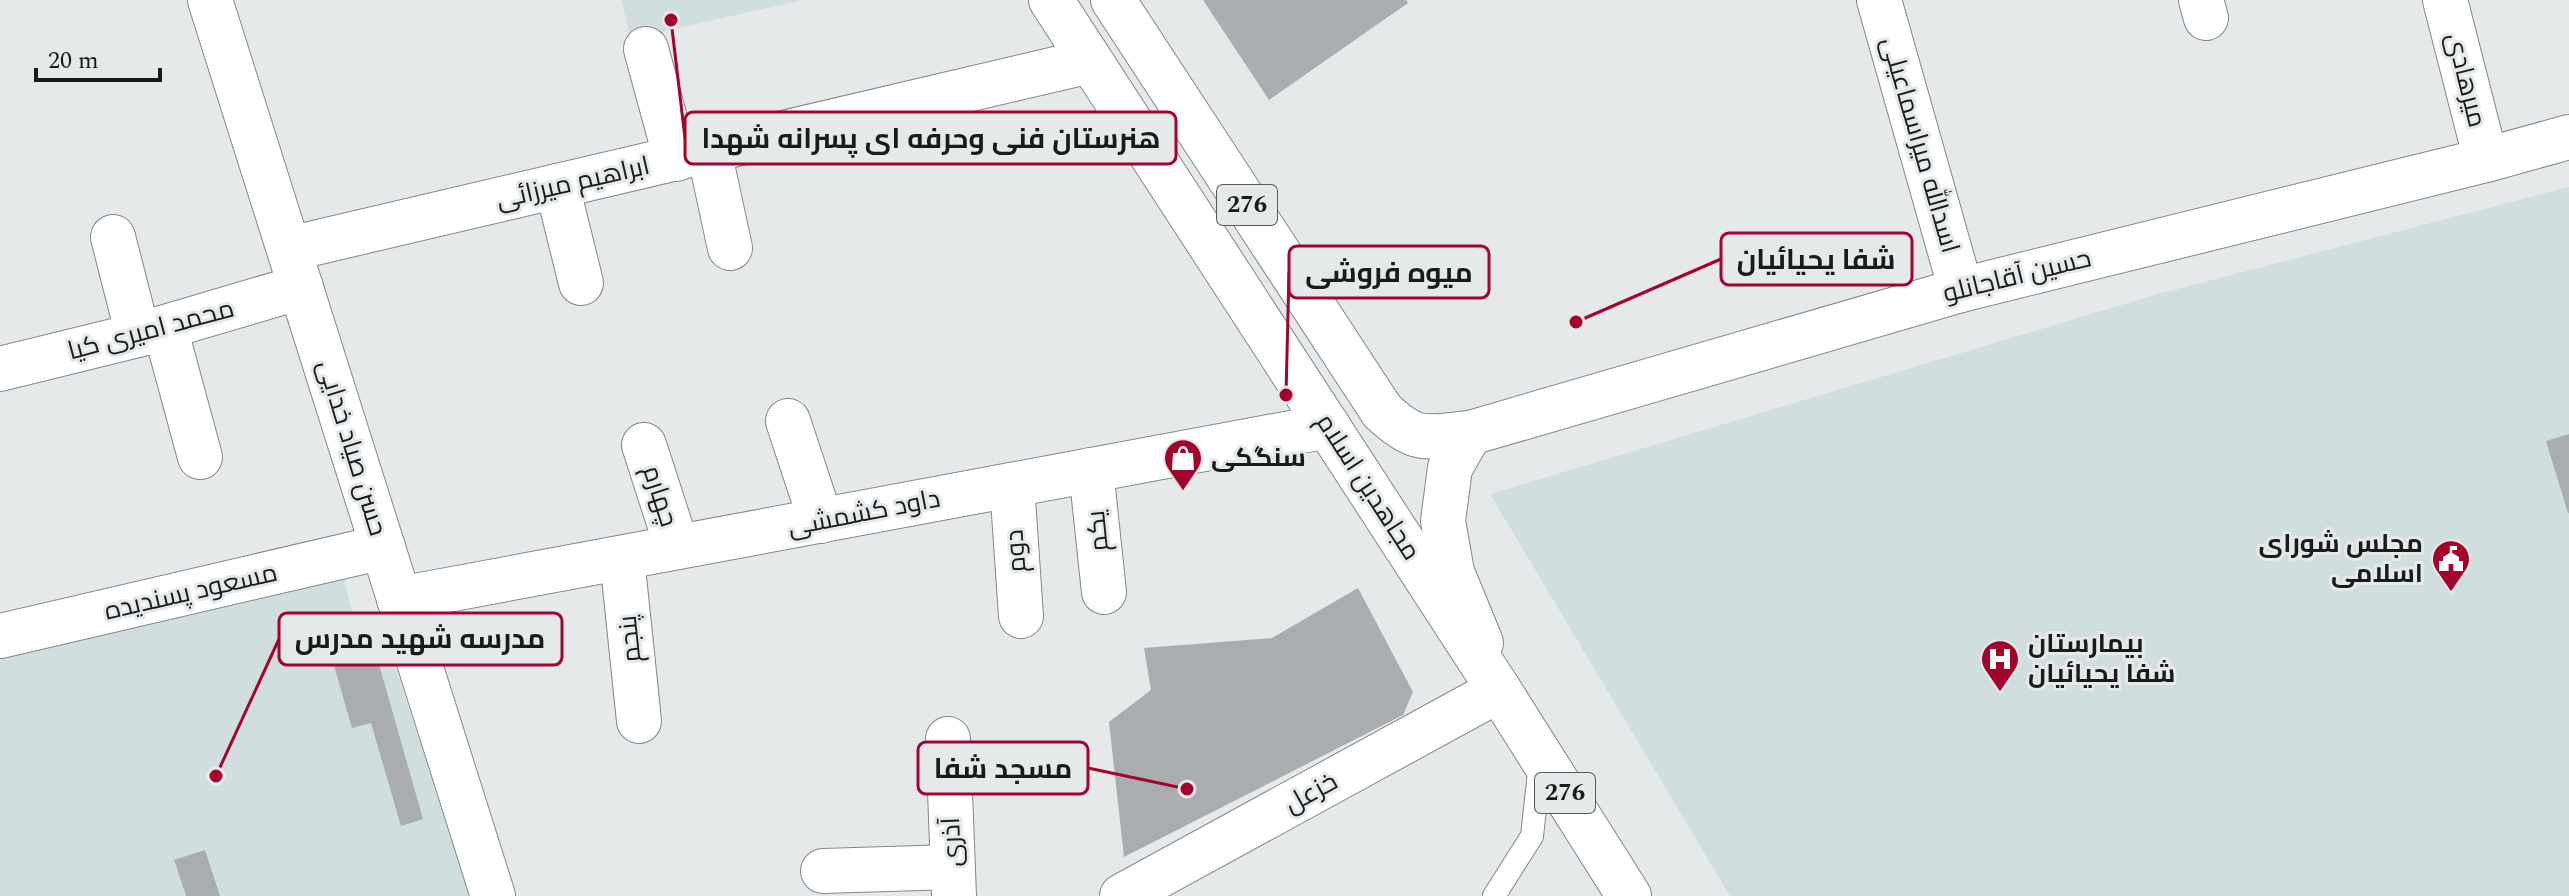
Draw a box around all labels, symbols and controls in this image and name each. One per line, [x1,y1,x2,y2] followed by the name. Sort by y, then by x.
[2435,28,2497,132] street label: میرهادی
[36,32,160,82] scale bar
[1870,32,1970,258] street label: اسدالله میراسماعیلی
[48,43,99,79] text: 20 m
[685,112,1176,164] callout: هنرستان فنی وحرفه ای پسرانه شهدا
[701,118,1161,161] text: هنرستان فنی وحرفه ای پسرانه شهدا
[492,146,654,220] street label: ابراهیم میرزائی
[1217,185,1277,225] road number: 276
[1721,233,1912,285] callout: شفا یحیائیان
[1939,238,2095,314] street label: حسین آقاجانلو
[1737,239,1895,282] text: شفا یحیائیان
[1289,246,1489,298] callout: میوه فروشی
[1305,252,1473,295] text: میوه فروشی
[63,289,239,371] street label: محمد امیری کیا
[306,355,398,541] street label: حسن صیاد خدایی
[1305,405,1431,569] street label: مجاهدین اسلام
[1162,437,1204,492] shop icon: سنگکی
[1211,438,1306,478] place label: سنگکی
[631,460,689,532] street label: چهارم
[784,479,944,547] street label: داود کشمشی
[1076,508,1120,554] street label: یکم
[2259,524,2423,594] place label: مجلس شورای اسلامی
[995,528,1037,574] street label: دوم
[2430,538,2472,593] public building icon: مجلس شورای اسلامی
[100,553,282,631] street label: مسعود پسندیده
[279,613,562,665] callout: مدرسه شهید مدرس
[608,613,652,665] street label: پنجم
[295,618,545,661] text: مدرسه شهید مدرس
[2028,624,2175,694] place label: بیمارستان شفا یحیائیان
[1979,638,2021,693] hospital icon: بیمارستان شفا یحیائیان
[918,742,1088,794] callout: مسجد شفا
[934,748,1072,791] text: مسجد شفا
[1277,762,1345,824] street label: خزعل
[1535,773,1595,813] road number: 276
[931,816,973,868] street label: آذری

